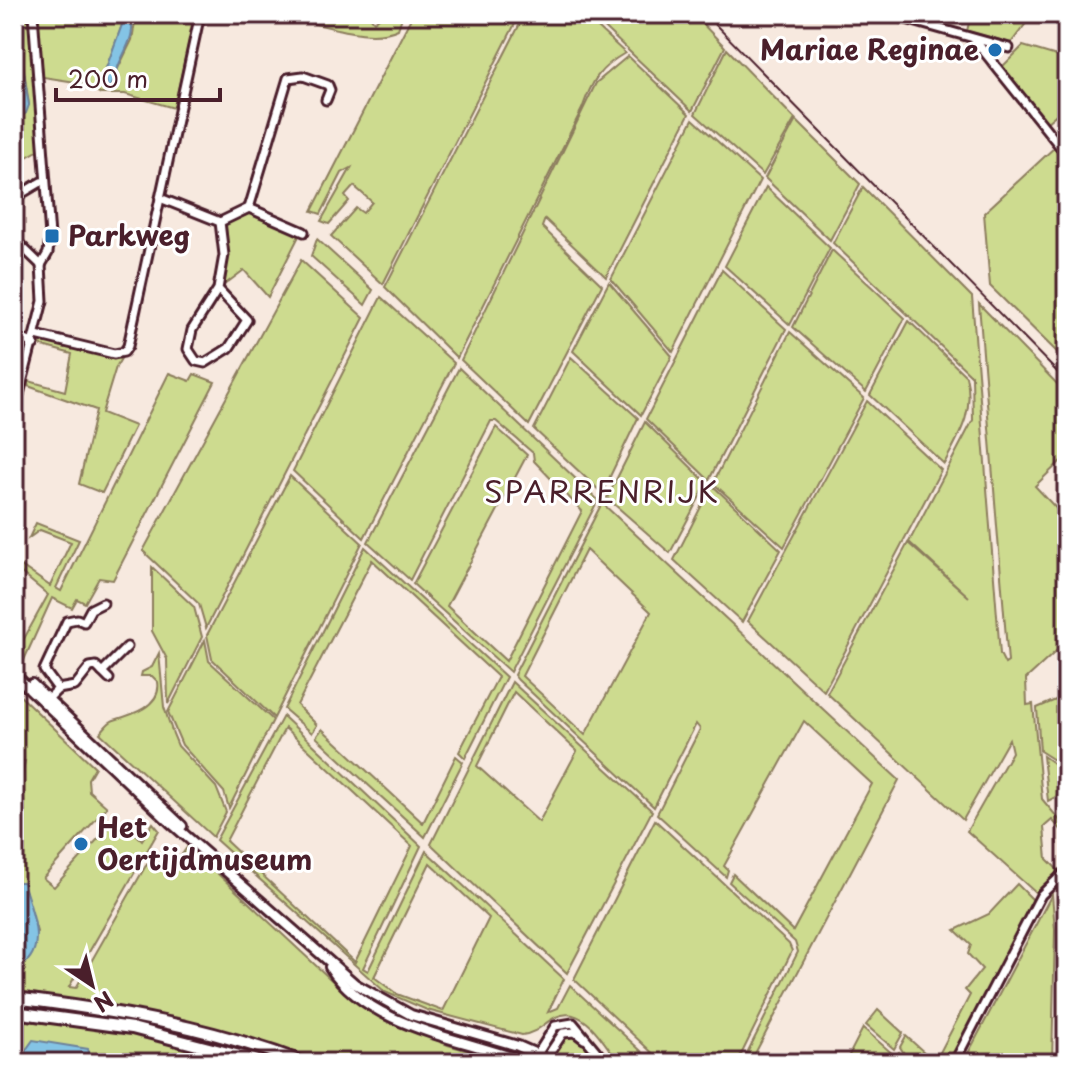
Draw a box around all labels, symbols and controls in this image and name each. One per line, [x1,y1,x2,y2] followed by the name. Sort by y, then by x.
[760,27,979,70] place label: Mariae Reginae
[986,41,1004,59] marker: Mariae Reginae
[56,52,220,102] scale bar
[68,60,148,96] text: 200 m
[68,213,190,256] place label: Parkweg
[43,227,61,245] marker: Parkweg
[484,468,720,513] district label: SPARRENRIJK
[97,805,312,880] place label: Het Oertijdmuseum
[72,835,90,853] marker: Het Oertijdmuseum
[52,945,132,1025] north arrow
[88,984,121,1021] text: N

